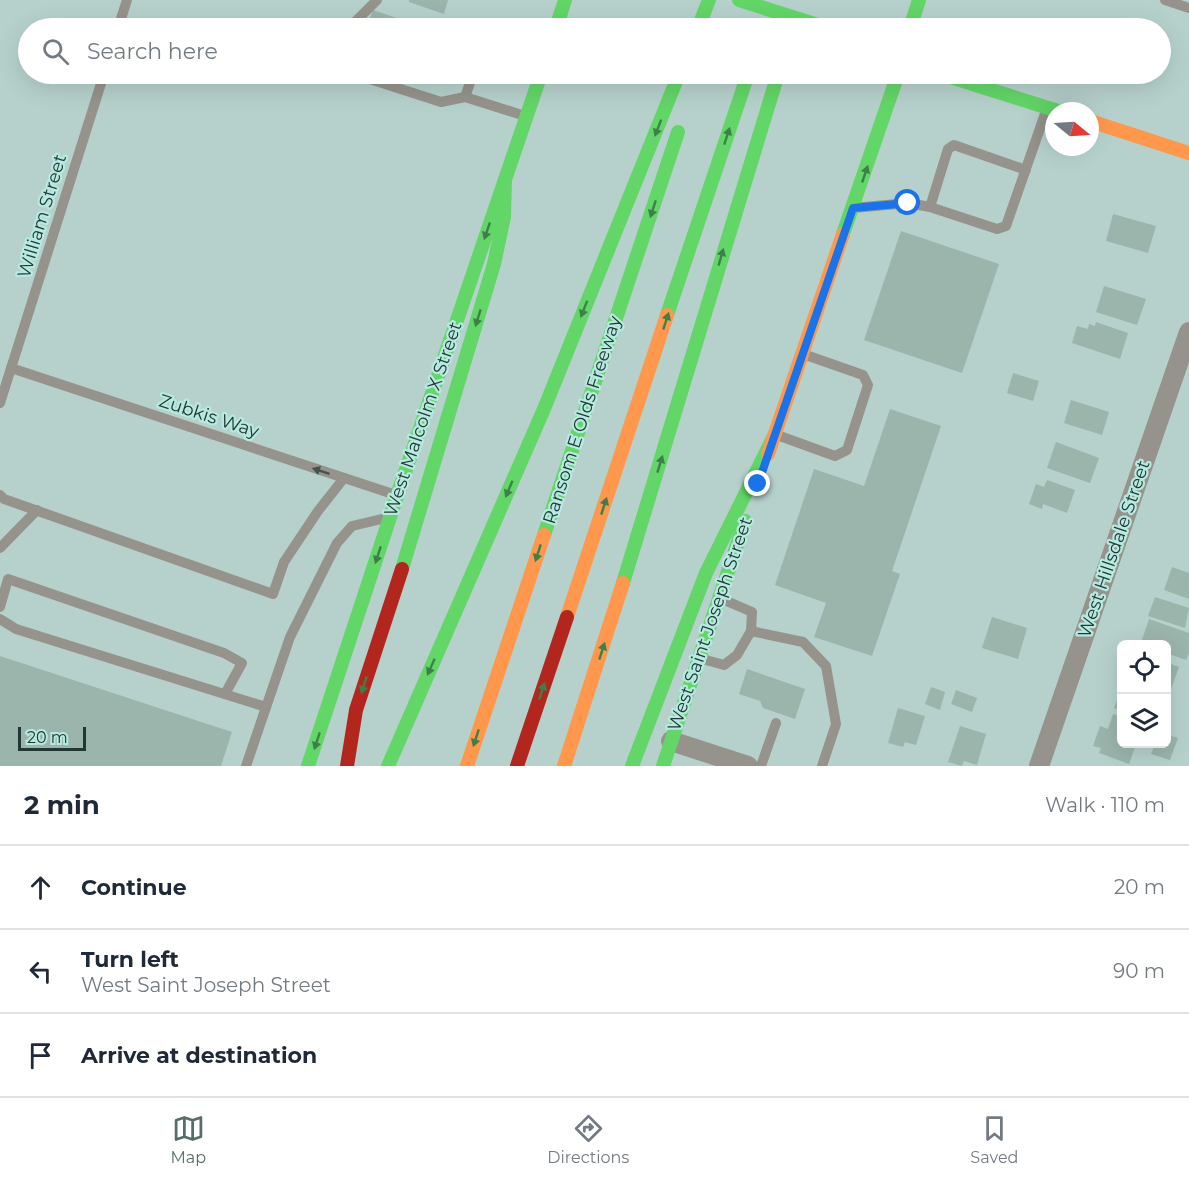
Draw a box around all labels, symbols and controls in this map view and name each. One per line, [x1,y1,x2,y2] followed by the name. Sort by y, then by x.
[18,18,1171,84] search box
[39,35,72,68] icon: search
[87,38,218,65] text: Search here
[1045,102,1099,156] north arrow
[652,119,662,137] one-way arrow
[723,127,733,145] one-way arrow
[13,152,71,280] street label: William Street
[860,165,870,183] one-way arrow
[894,189,920,215] route start
[647,200,657,218] one-way arrow
[482,223,492,241] one-way arrow
[717,248,726,266] one-way arrow
[579,300,589,318] one-way arrow
[473,310,482,328] one-way arrow
[661,312,671,330] one-way arrow
[538,313,626,527] street label: Ransom E Olds Freeway
[379,319,467,519] street label: West Malcolm X Street
[156,389,262,443] street label: Zubkis Way
[655,455,665,473] one-way arrow
[1073,457,1155,641] street label: West Hillsdale Street
[312,465,330,475] one-way arrow
[744,470,770,496] route end
[504,480,514,498] one-way arrow
[600,497,609,515] one-way arrow
[663,514,757,734] street label: West Saint Joseph Street
[532,544,542,562] one-way arrow
[372,546,382,564] one-way arrow
[1117,640,1171,748] map controls
[1117,640,1171,694] button: locate
[598,642,607,660] one-way arrow
[427,659,436,676] one-way arrow
[359,676,368,694] one-way arrow
[538,682,547,700] one-way arrow
[1117,694,1171,748] button: layers
[18,724,86,752] scale bar
[27,728,68,747] text: 20 m
[471,729,480,747] one-way arrow
[311,732,321,750] one-way arrow
[24,789,100,821] text: 2 min
[1045,793,1165,817] text: Walk · 110 m
[24,871,57,904] icon: ahead
[81,874,187,901] text: Continue
[1114,875,1165,899] text: 20 m
[81,946,179,973] text: Turn left
[24,955,57,988] icon: left
[1113,959,1165,983] text: 90 m
[81,973,331,997] text: West Saint Joseph Street
[24,1039,57,1072] icon: arrive
[81,1042,317,1069] text: Arrive at destination
[171,1112,206,1167] tab: Map
[547,1112,629,1167] tab: Directions
[970,1112,1018,1167] tab: Saved

